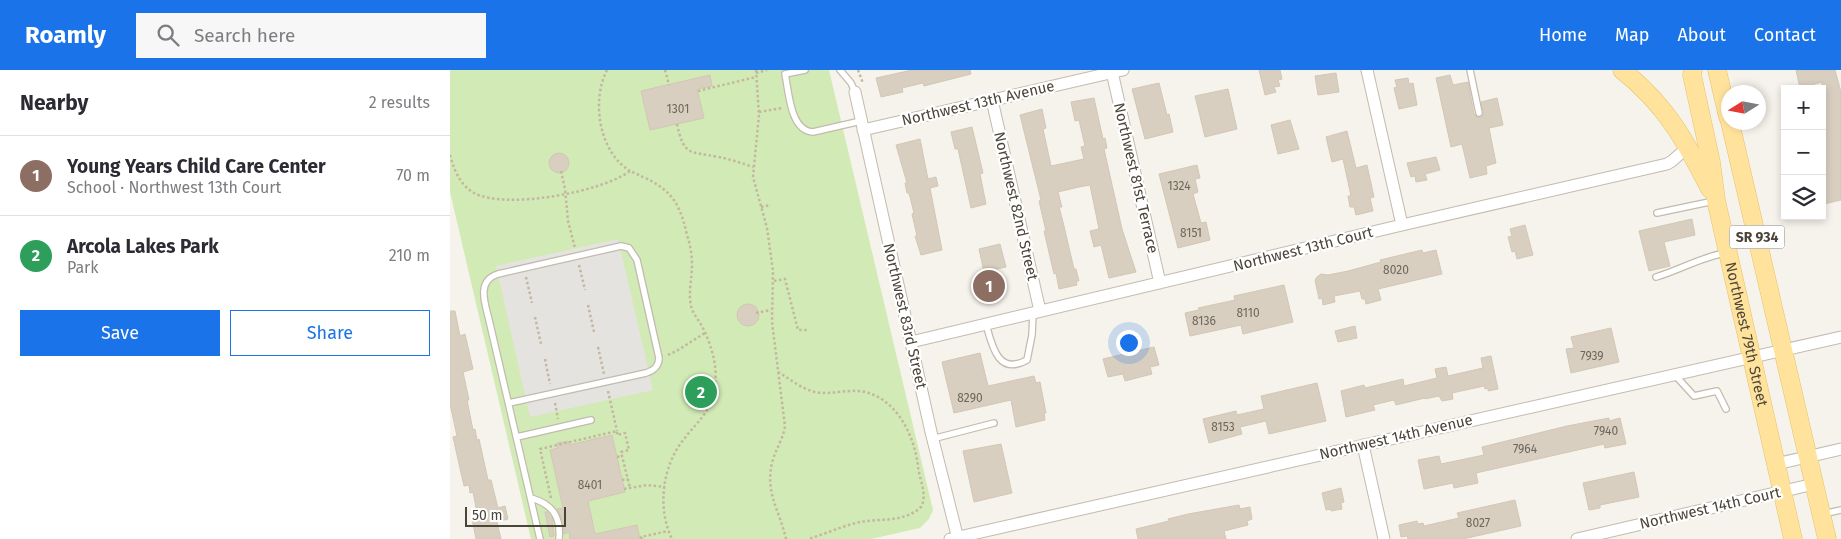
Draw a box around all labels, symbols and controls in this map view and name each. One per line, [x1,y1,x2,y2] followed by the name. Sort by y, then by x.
[136,13,486,58] search box
[25,21,106,49] text: Roamly
[154,21,182,49] icon: search
[194,24,295,47] text: Search here
[1539,24,1587,46] text: Home
[1615,24,1649,46] text: Map
[1677,24,1726,46] text: About
[1754,24,1816,46] text: Contact
[900,77,1056,129] street label: Northwest 13th Avenue
[1721,85,1766,130] north arrow
[1781,85,1826,220] map controls
[1781,85,1826,130] button: +
[20,90,88,116] text: Nearby
[369,93,430,112] text: 2 results
[1110,101,1162,255] street label: Northwest 81st Terrace
[667,102,689,116] house number: 1301
[990,130,1042,283] street label: Northwest 82nd Street
[1781,130,1826,175] button: −
[67,155,326,178] text: Young Years Child Care Center
[32,166,40,185] text: 1
[396,166,430,185] text: 70 m
[1781,175,1826,220] button: layers
[67,178,281,197] text: School · Northwest 13th Court
[1167,179,1191,193] house number: 1324
[1231,223,1375,275] street label: Northwest 13th Court
[1180,226,1202,240] house number: 8151
[1730,226,1784,248] road number: SR 934
[67,235,219,258] text: Arcola Lakes Park
[879,241,931,391] street label: Northwest 83rd Street
[32,246,40,265] text: 2
[389,246,430,265] text: 210 m
[67,258,99,277] text: Park
[1721,260,1772,409] street label: Northwest 79th Street
[1383,263,1409,277] house number: 8020
[973,267,1005,305] pin: 1
[1236,306,1260,320] house number: 8110
[20,310,220,356] button: Save
[230,310,430,356] button: Share
[1192,314,1216,328] house number: 8136
[1116,330,1142,356] your location
[1580,349,1604,363] house number: 7939
[685,373,717,411] pin: 2
[957,391,983,405] house number: 8290
[1318,411,1474,463] street label: Northwest 14th Avenue
[1211,420,1235,434] house number: 8153
[1594,424,1618,438] house number: 7940
[1513,442,1538,456] house number: 7964
[578,478,602,492] house number: 8401
[1638,483,1783,533] street label: Northwest 14th Court
[465,504,566,527] scale bar
[472,507,503,524] text: 50 m
[1466,516,1490,530] house number: 8027

